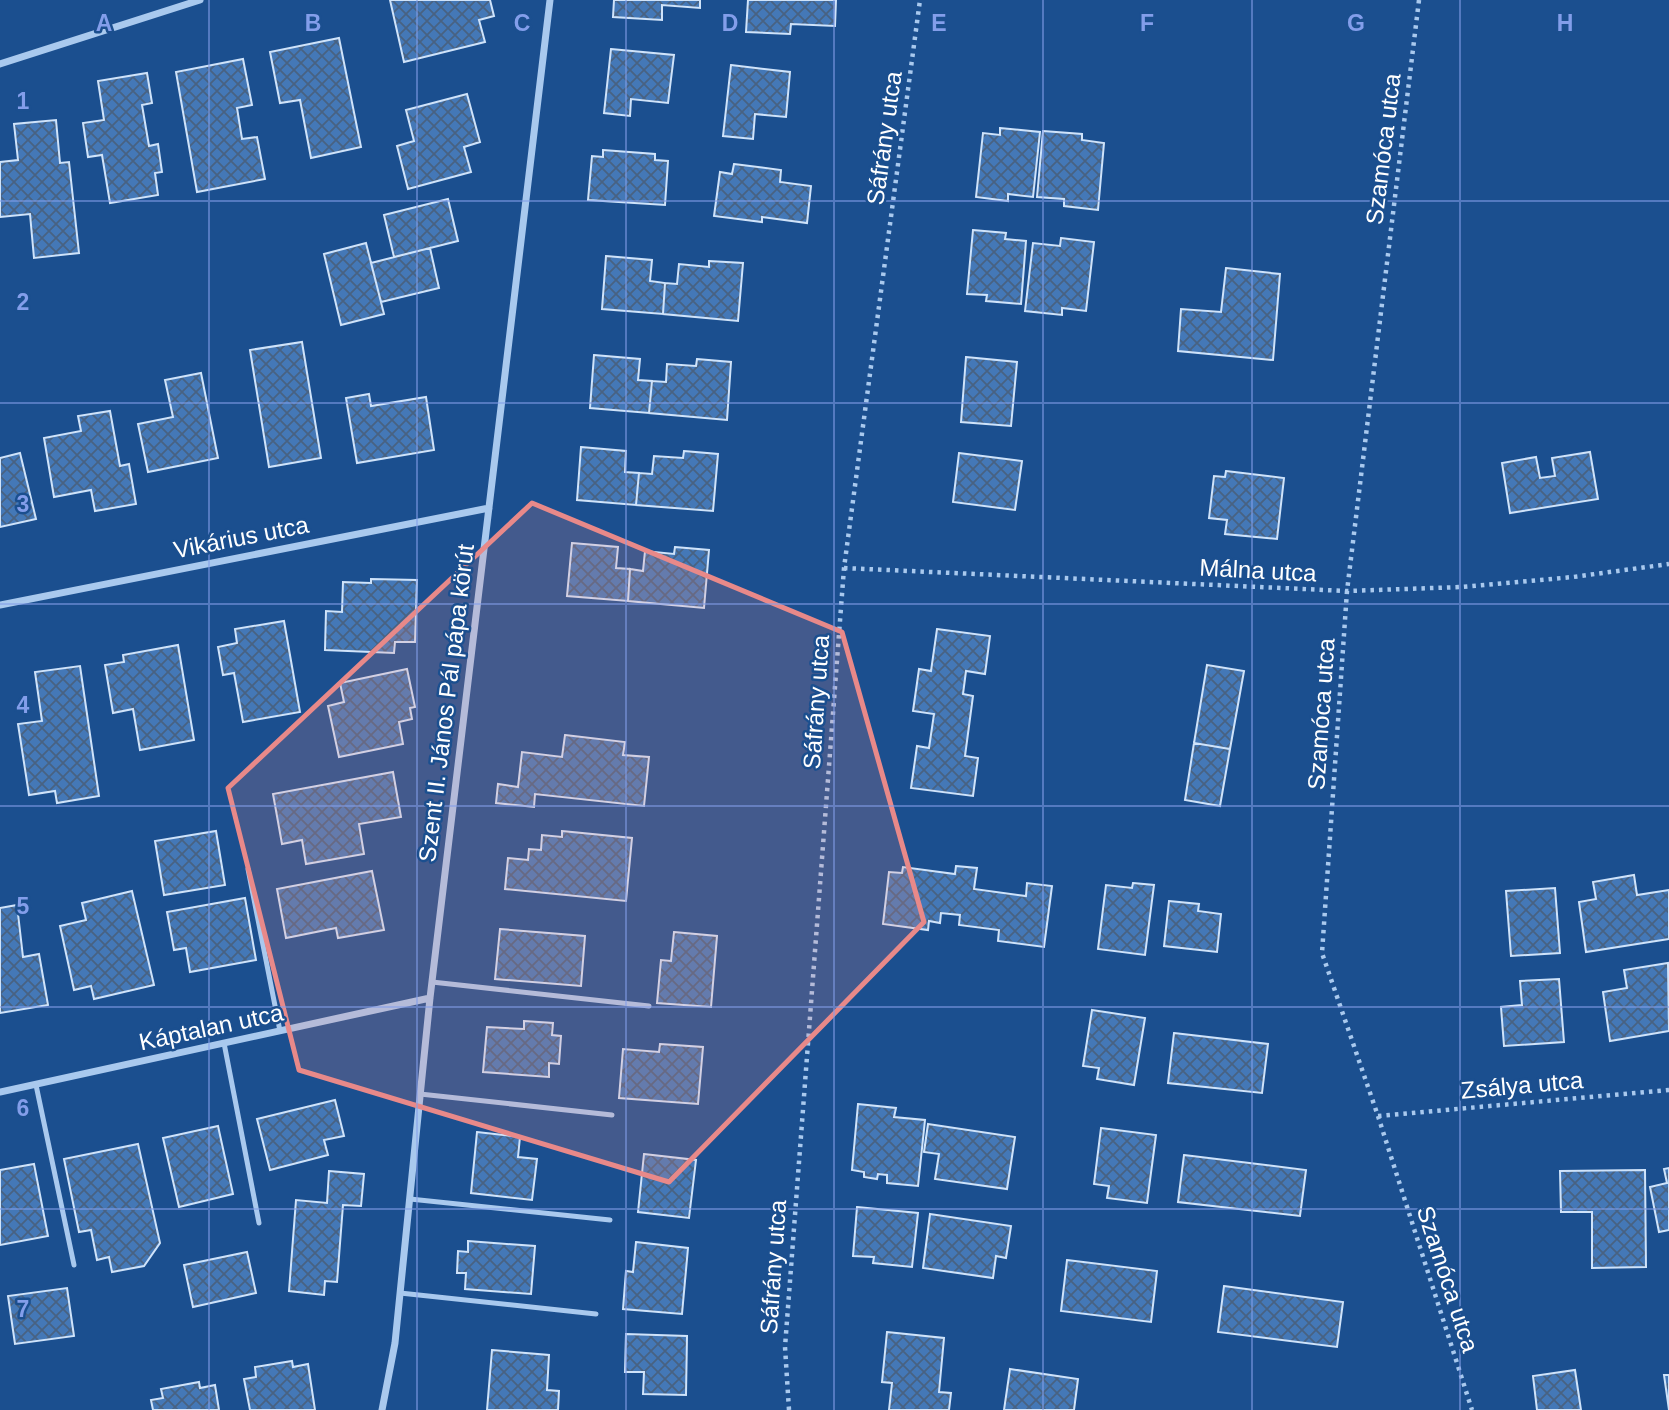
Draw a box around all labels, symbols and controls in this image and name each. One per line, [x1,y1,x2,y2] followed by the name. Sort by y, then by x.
[96,10,112,36] text: A
[305,10,321,36] text: B
[514,10,530,36] text: C
[722,10,738,36] text: D
[931,10,947,36] text: E
[1140,10,1154,36] text: F
[1347,10,1365,36] text: G
[1557,10,1573,36] text: H
[861,69,907,207] street label: Sáfrány utca
[1360,71,1406,226] street label: Szamóca utca
[17,88,30,114] text: 1
[17,289,29,315] text: 2
[17,491,29,517] text: 3
[171,511,311,563] street label: Vikárius utca
[413,542,479,864] street label: Szent II. János Pál pápa körút
[1199,553,1318,587] street label: Málna utca
[798,633,834,770] street label: Sáfrány utca
[1302,637,1340,791] street label: Szamóca utca
[17,692,30,718] text: 4
[17,893,30,919] text: 5
[136,998,286,1055] street label: Káptalan utca
[1460,1066,1585,1104] street label: Zsálya utca
[17,1095,29,1121] text: 6
[755,1198,791,1335] street label: Sáfrány utca
[1412,1203,1485,1356] street label: Szamóca utca
[17,1296,29,1322] text: 7

